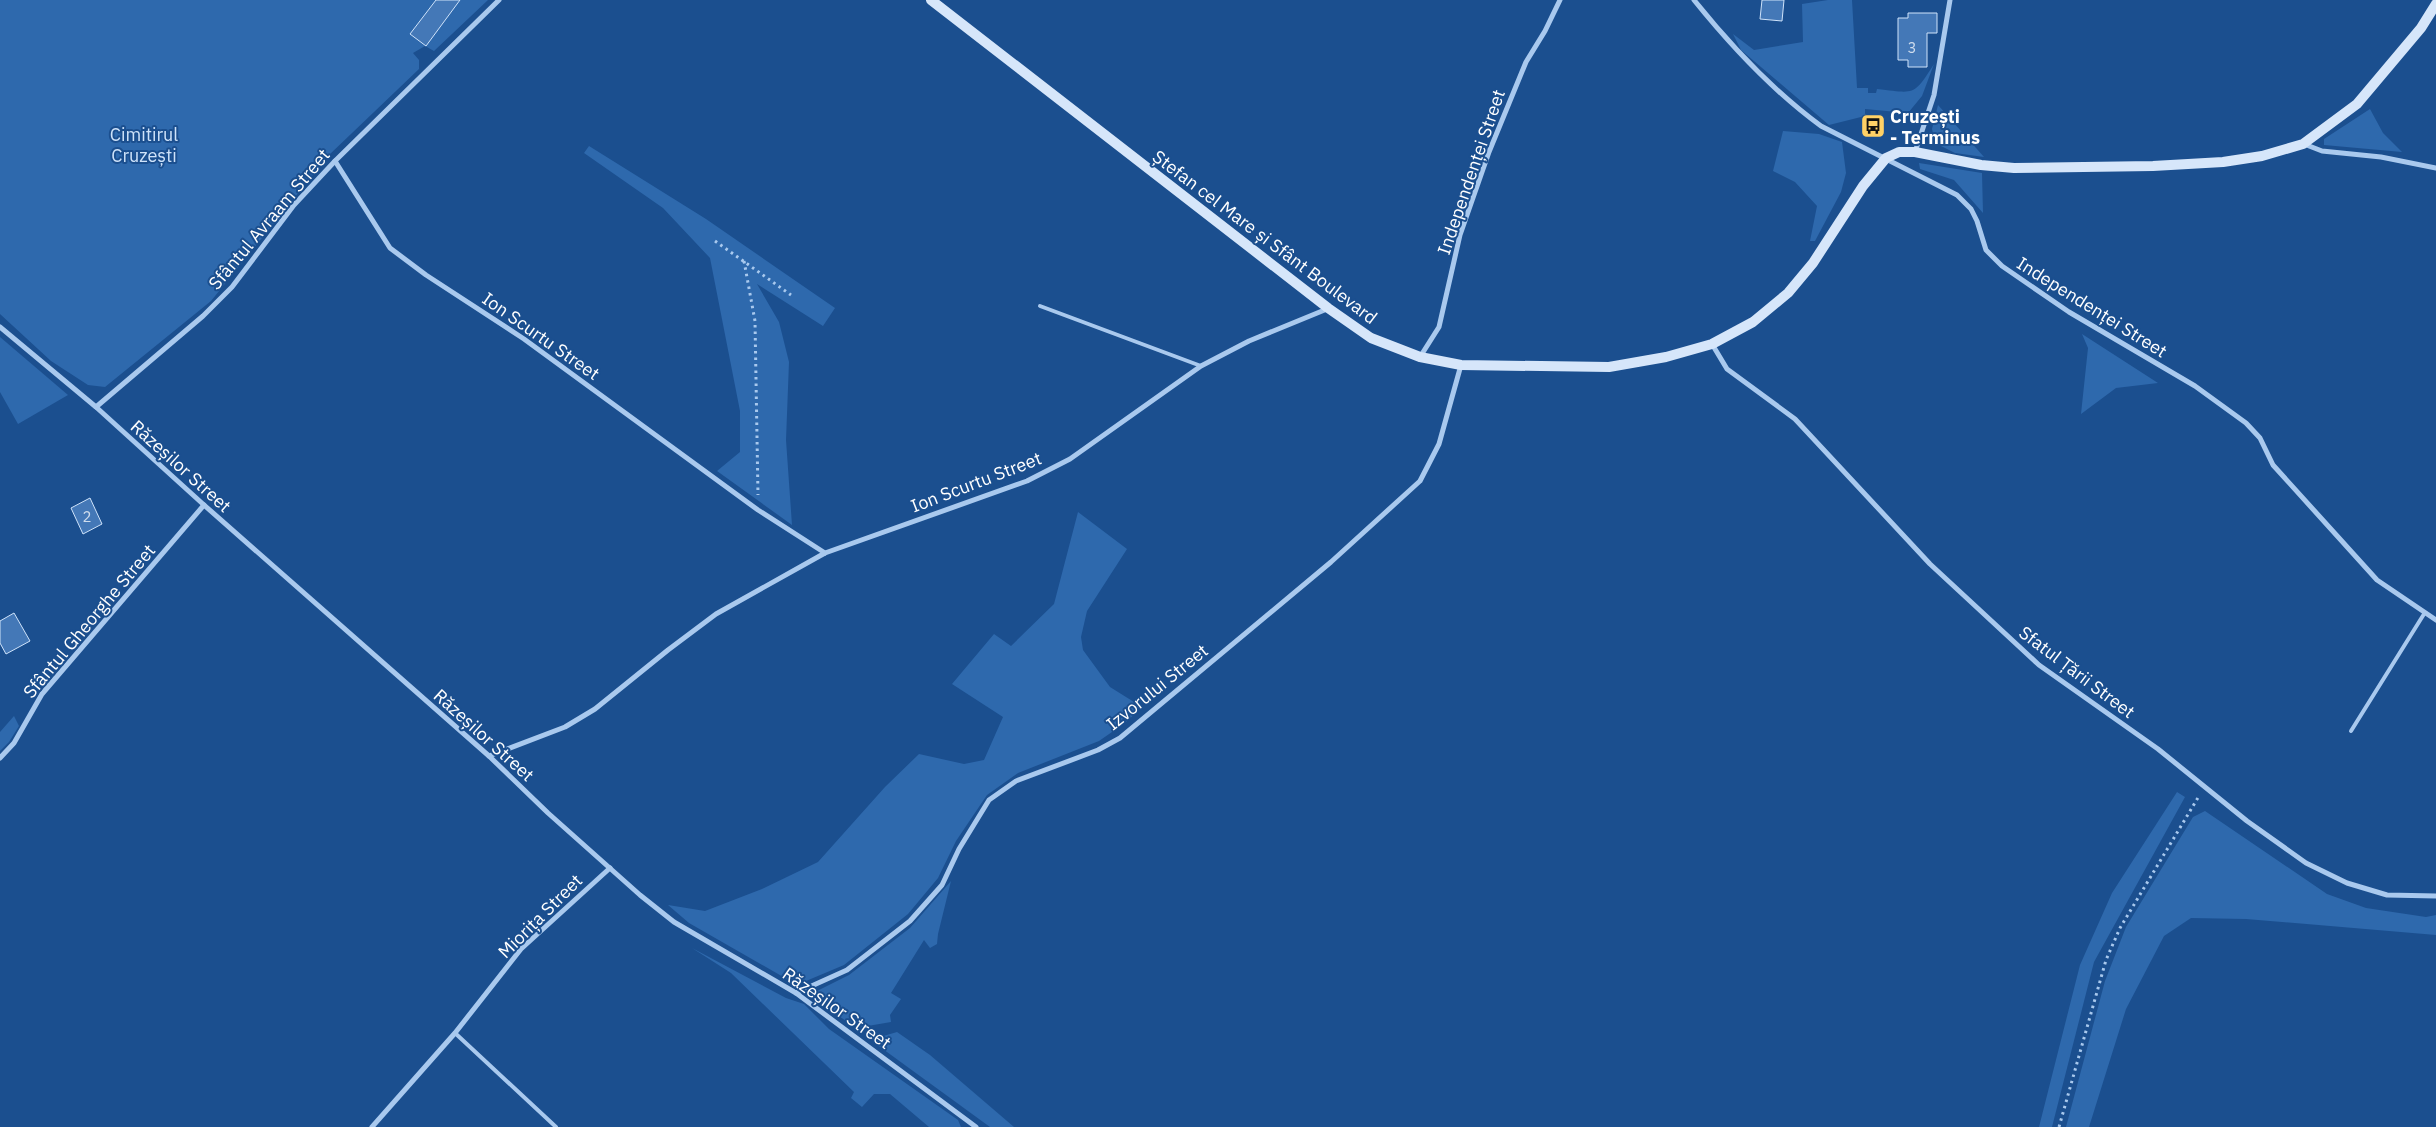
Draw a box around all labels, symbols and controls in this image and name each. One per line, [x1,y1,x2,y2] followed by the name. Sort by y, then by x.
[1907,38,1917,57] house number: 3
[1432,86,1510,258] street label: Independenței Street
[1890,105,1980,149] place label: Cruzești - Terminus
[1860,113,1886,139] bus stop icon: Cruzești - Terminus
[110,123,178,167] park label: Cimitirul Cruzești
[203,144,335,294] street label: Sfântul Avraam Street
[1148,145,1382,329] street label: Ștefan cel Mare și Sfânt Boulevard
[2013,251,2171,363] street label: Independenței Street
[478,287,604,385] street label: Ion Scurtu Street
[126,415,236,517] street label: Răzeșilor Street
[907,446,1045,518] street label: Ion Scurtu Street
[82,507,92,526] house number: 2
[18,539,160,703] street label: Sfântul Gheorghe Street
[2014,621,2140,723] street label: Sfatul Țării Street
[1101,639,1213,735] street label: Izvorului Street
[429,684,539,786] street label: Răzeșilor Street
[493,869,587,963] street label: Miorița Street
[778,962,896,1054] street label: Răzeșilor Street

